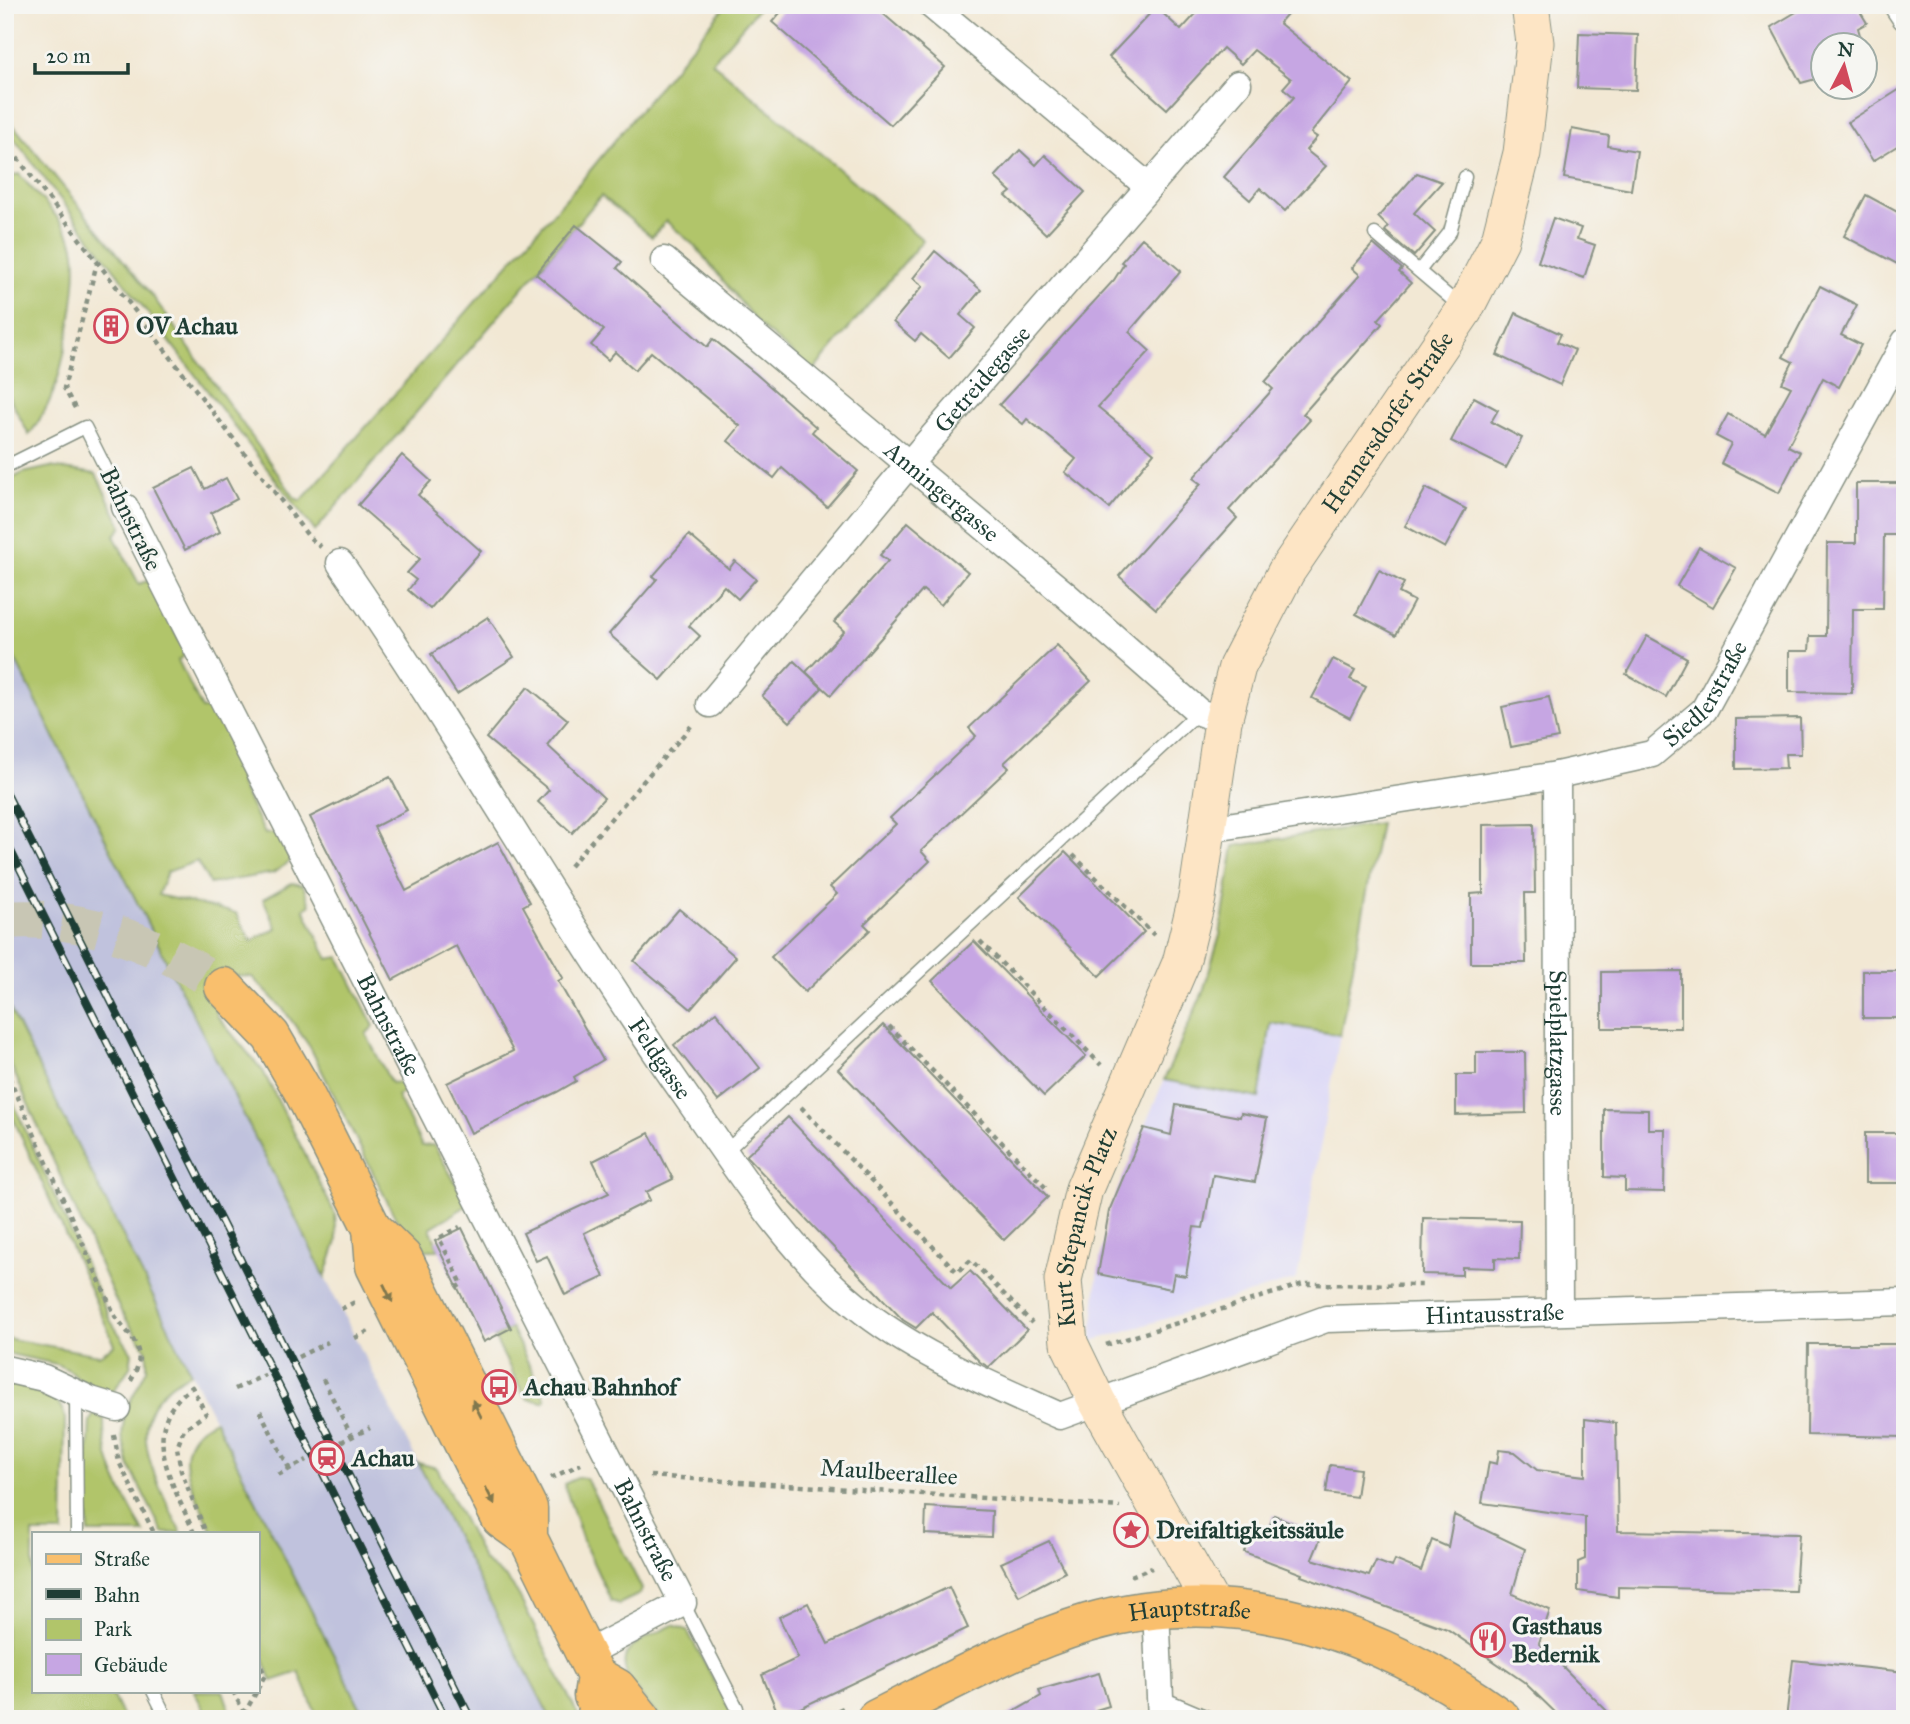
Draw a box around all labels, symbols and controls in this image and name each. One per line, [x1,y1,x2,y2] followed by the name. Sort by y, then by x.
[35,32,128,76] scale bar
[1808,32,1878,102] north arrow
[1837,37,1855,62] text: N
[46,43,91,69] text: 20 m
[92,307,130,345] building icon: OV Achau
[136,311,238,341] place label: OV Achau
[928,319,1037,439] street label: Getreidegasse
[1315,326,1460,519] street label: Hennersdorfer Straße
[878,435,1006,548] street label: Anningergasse
[93,462,169,576] street label: Bahnstraße
[1656,635,1754,754] street label: Siedlerstraße
[350,968,427,1081] street label: Bahnstraße
[1543,970,1573,1116] street label: Spielplatzgasse
[622,1012,699,1105] street label: Feldgasse
[1048,1122,1124,1329] street label: Kurt Stepancik-Platz
[383,1283,394,1303] one-way arrow
[1425,1297,1565,1331] street label: Hintausstraße
[480,1368,518,1406] bus stop icon: Achau Bahnhof
[522,1372,681,1402] place label: Achau Bahnhof
[472,1399,483,1419] one-way arrow
[308,1439,346,1477] station icon: Achau
[350,1443,415,1473] place label: Achau
[819,1452,959,1492] street label: Maulbeerallee
[607,1474,684,1586] street label: Bahnstraße
[484,1487,496,1507] one-way arrow
[1112,1511,1150,1549] place icon: Dreifaltigkeitssäule
[1156,1515,1344,1545] place label: Dreifaltigkeitssäule
[32,1532,259,1692] legend
[94,1546,150,1572] text: Straße
[94,1582,140,1608] text: Bahn
[1126,1593,1253,1628] street label: Hauptstraße
[1512,1611,1602,1669] place label: Gasthaus Bedernik
[94,1616,132,1642] text: Park
[1469,1621,1507,1659] restaurant icon: Gasthaus Bedernik
[94,1652,168,1678] text: Gebäude

